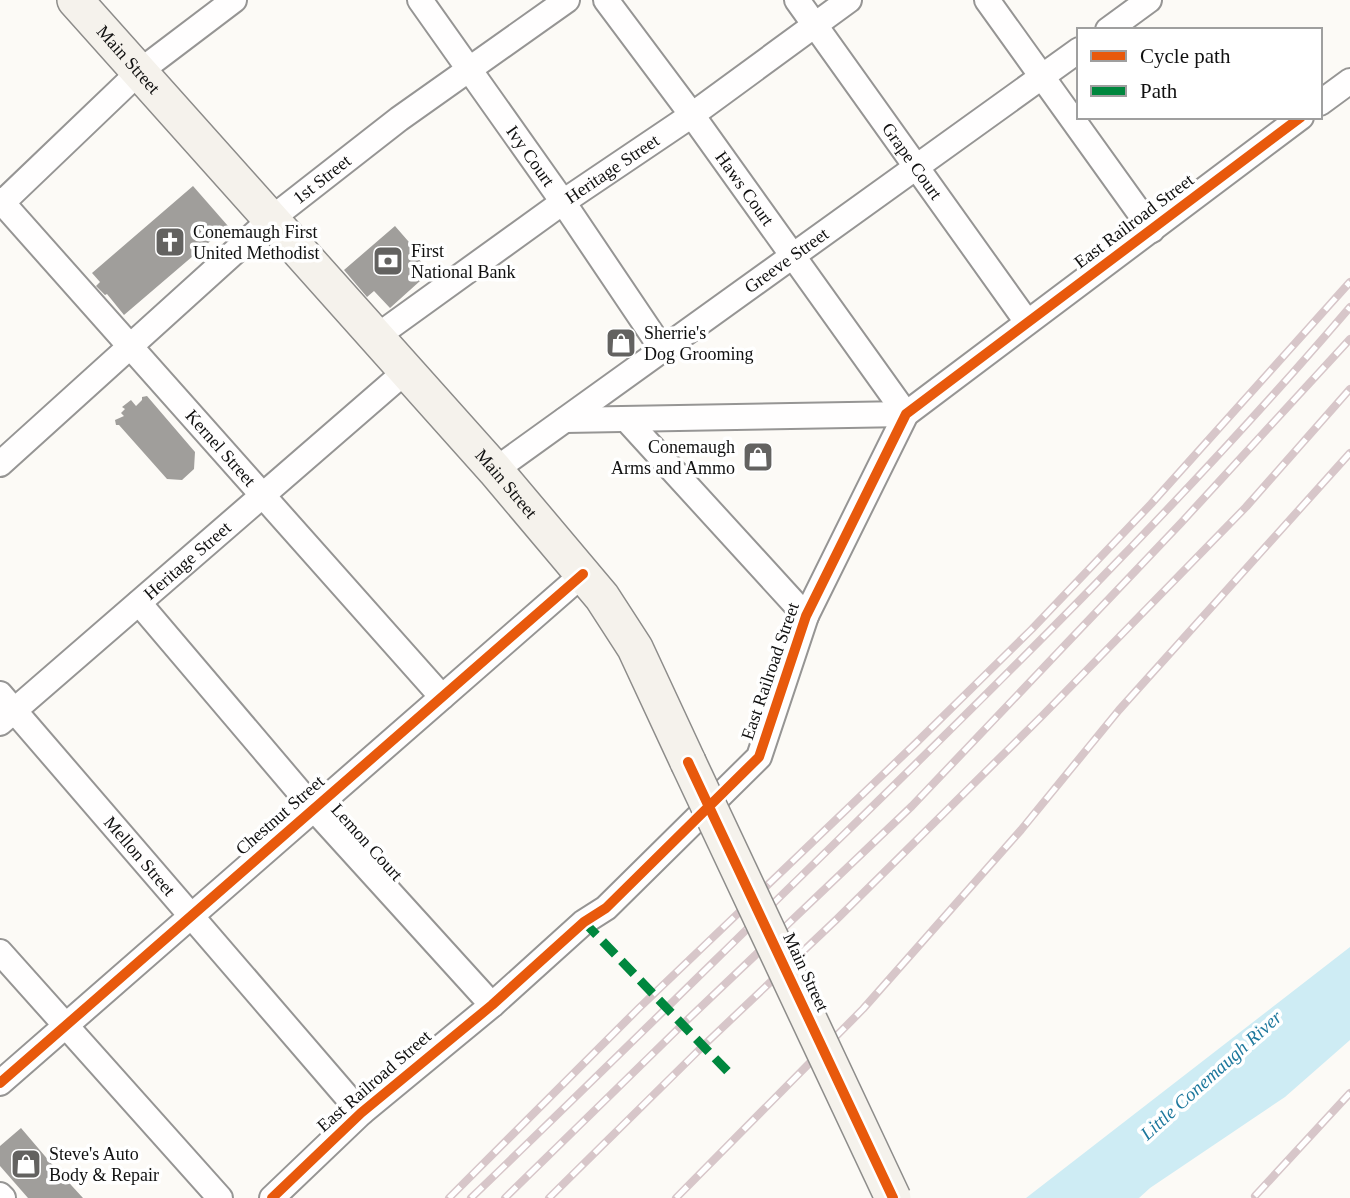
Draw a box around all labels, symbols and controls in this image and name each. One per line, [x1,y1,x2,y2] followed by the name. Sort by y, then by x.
[93,21,164,98] street label: Main Street
[1077,28,1322,119] legend
[1140,44,1231,68] text: Cycle path
[1140,79,1178,103] text: Path
[878,119,946,203] street label: Grape Court
[502,122,559,190] street label: Ivy Court
[562,130,663,207] street label: Heritage Street
[711,148,778,230] street label: Haws Court
[289,151,355,208] street label: 1st Street
[1070,170,1198,272] street label: East Railroad Street
[193,222,320,263] place label: Conemaugh First United Methodist
[741,224,832,297] street label: Greeve Street
[153,225,187,259] church icon: Conemaugh First United Methodist
[411,241,515,282] place label: First National Bank
[371,244,405,278] bank icon: First National Bank
[644,323,754,364] place label: Sherrie's Dog Grooming
[604,326,638,360] shop icon: Sherrie's Dog Grooming
[181,406,260,490] street label: Kernel Street
[611,437,735,478] place label: Conemaugh Arms and Ammo
[741,440,775,474] shop icon: Conemaugh Arms and Ammo
[471,445,541,522] street label: Main Street
[140,517,235,604] street label: Heritage Street
[737,600,803,742] street label: East Railroad Street
[232,771,328,859] street label: Chestnut Street
[327,799,407,885] street label: Lemon Court
[100,812,179,900] street label: Mellon Street
[779,929,833,1015] street label: Main Street
[1135,1006,1286,1145] water label: Little Conemaugh River
[313,1026,435,1136] street label: East Railroad Street
[49,1144,159,1185] place label: Steve's Auto Body & Repair
[9,1147,43,1181] shop icon: Steve's Auto Body & Repair

